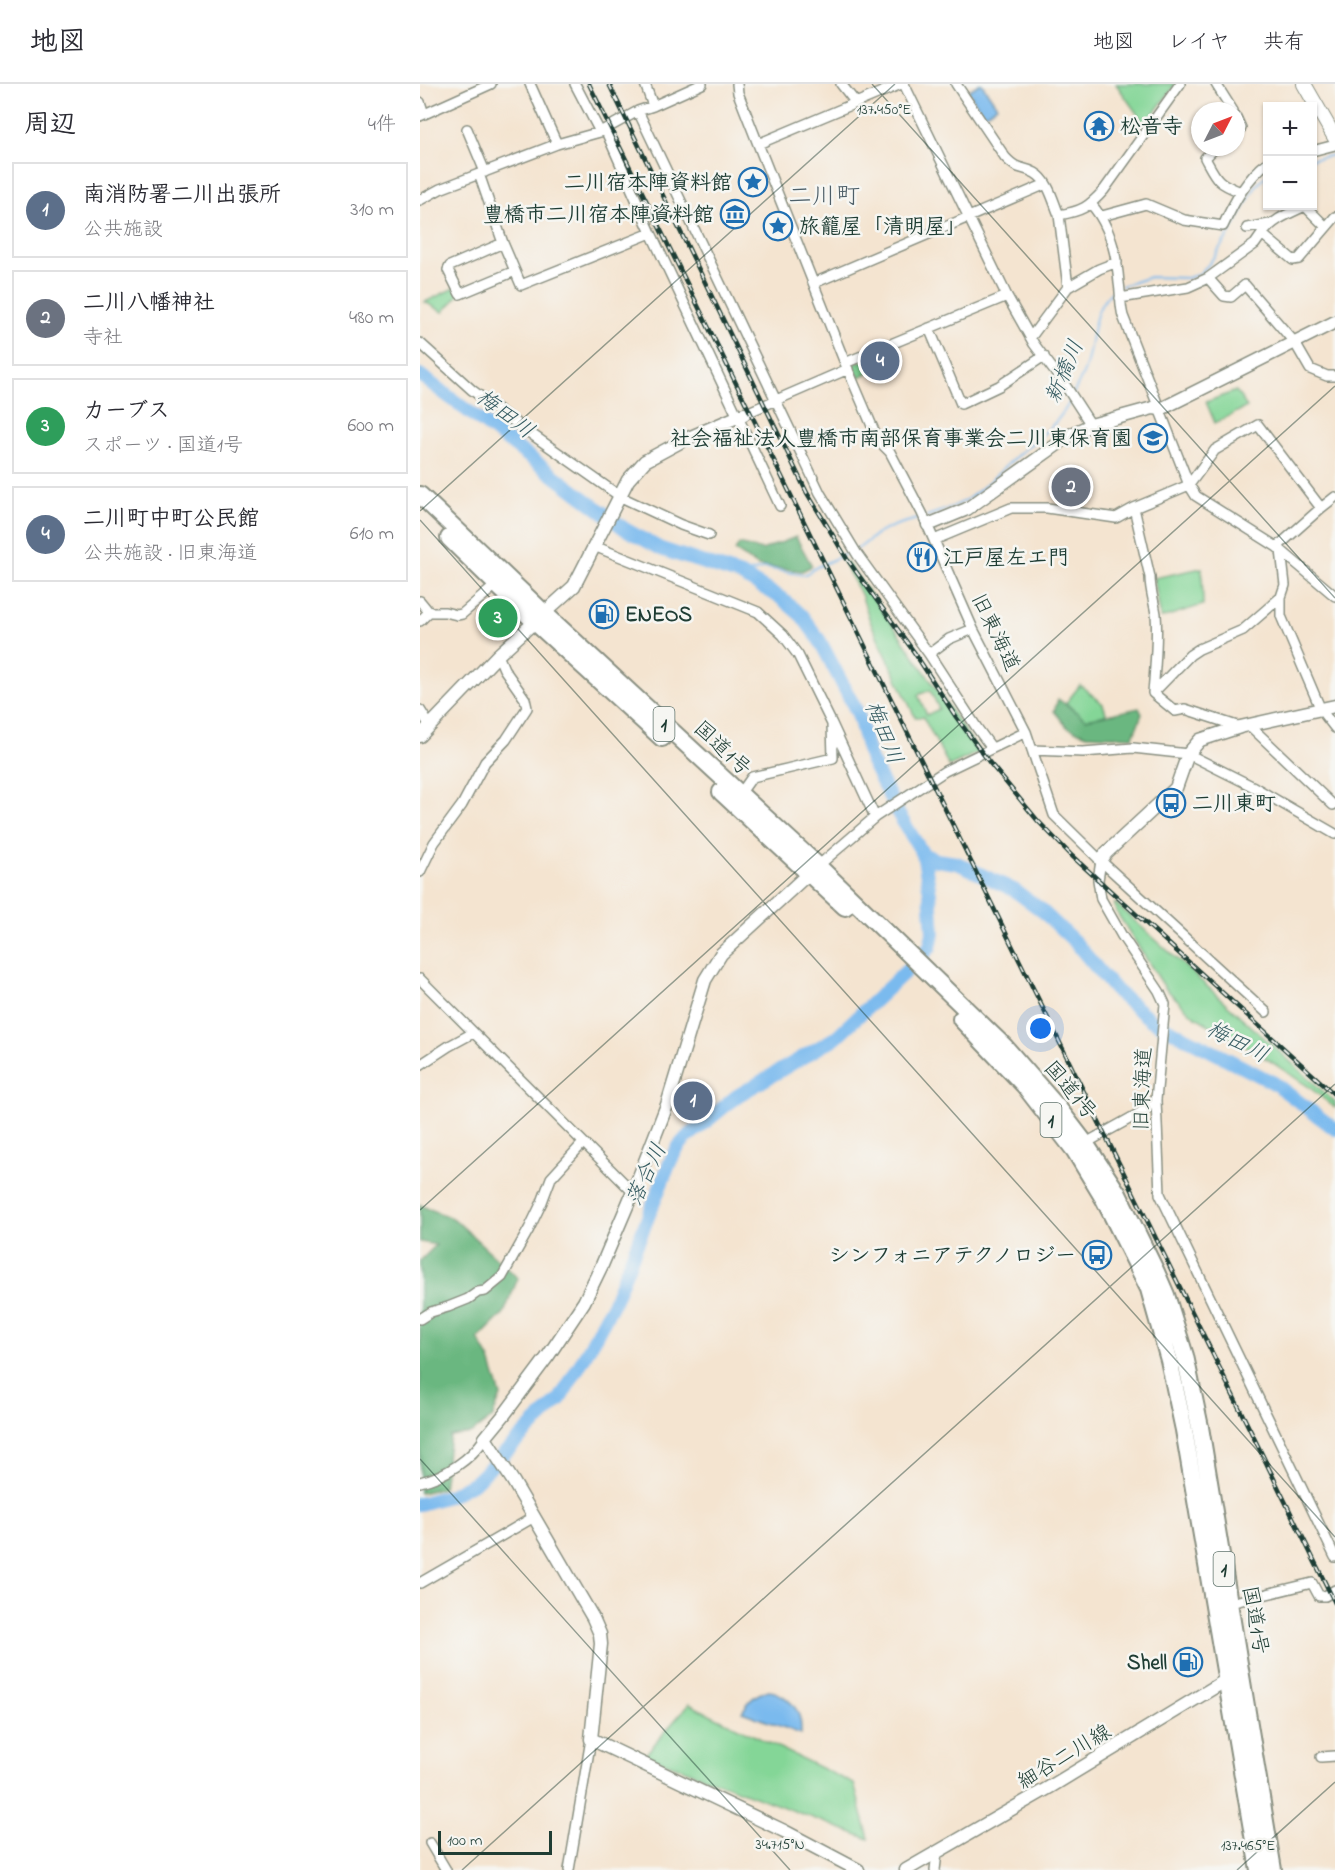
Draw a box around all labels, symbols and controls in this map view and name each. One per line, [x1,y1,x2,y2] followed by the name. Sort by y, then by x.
[30,23,86,64] text: 地図
[1093,28,1135,58] text: 地図
[1168,28,1230,58] text: レイヤ
[1263,28,1305,58] text: 共有
[857,99,911,121] text: 137.450°E
[1191,102,1245,156] north arrow
[1263,102,1317,210] map controls
[1263,102,1317,156] button: +
[24,107,76,145] text: 周辺
[1083,110,1115,142] temple icon: 松音寺
[368,111,396,140] text: 4件
[1120,113,1183,143] place label: 松音寺
[1263,156,1317,210] button: −
[737,166,769,198] place icon: 二川宿本陣資料館
[564,169,732,199] place label: 二川宿本陣資料館
[83,180,281,212] text: 南消防署二川出張所
[788,180,860,215] district label: 二川町
[42,196,49,225] text: 1
[350,196,394,225] text: 310 m
[719,198,751,230] museum icon: 豊橋市二川宿本陣資料館
[483,201,714,231] place label: 豊橋市二川宿本陣資料館
[762,210,794,242] place icon: 旅籠屋「清明屋」
[799,213,967,243] place label: 旅籠屋「清明屋」
[83,216,163,245] text: 公共施設
[83,288,215,320] text: 二川八幡神社
[41,304,50,333] text: 2
[349,304,394,333] text: 480 m
[83,324,123,353] text: 寺社
[1038,336,1093,409] water label: 新橋川
[860,338,900,384] pin: 4
[468,383,540,448] water label: 梅田川
[83,396,170,428] text: カーブス
[41,412,50,441] text: 3
[347,412,394,441] text: 600 m
[1137,422,1169,454] school or university icon: 社会福祉法人豊橋市南部保育事業会二川東保育園
[670,425,1132,455] place label: 社会福祉法人豊橋市南部保育事業会二川東保育園
[83,432,243,461] text: スポーツ · 国道1号
[1052,464,1090,510] pin: 2
[83,504,259,536] text: 二川町中町公民館
[41,520,50,549] text: 4
[350,520,394,549] text: 610 m
[83,540,257,569] text: 公共施設 · 旧東海道
[906,541,938,573] restaurant icon: 江戸屋左エ門
[943,544,1069,574] place label: 江戸屋左エ門
[962,589,1026,677] street label: 旧東海道
[478,596,518,640] pin: 3
[588,598,620,630] fuel station icon: ENEOS
[625,601,692,631] place label: ENEOS
[855,697,909,770] water label: 梅田川
[654,707,674,741] road number: 1
[686,715,757,784] street label: 国道1号
[1155,787,1187,819] bus stop icon: 二川東町
[1192,790,1276,820] place label: 二川東町
[1026,1014,1055,1043] your location
[1200,1014,1273,1073] water label: 梅田川
[1128,1047,1160,1132] street label: 旧東海道
[1039,1055,1103,1125] street label: 国道1号
[674,1078,712,1124] pin: 1
[1040,1103,1062,1137] road number: 1
[619,1139,676,1212] water label: 落合川
[1081,1239,1113,1271] bus stop icon: シンフォニアテクノロジー
[829,1242,1076,1272] place label: シンフォニアテクノロジー
[1214,1552,1234,1586] road number: 1
[1233,1583,1275,1657] street label: 国道1号
[1172,1646,1204,1678] fuel station icon: Shell
[1127,1649,1167,1679] place label: Shell
[1012,1718,1118,1798] street label: 細谷二川線
[438,1828,552,1856] scale bar
[447,1829,482,1853] text: 100 m
[755,1834,805,1856] text: 34.715°N
[1221,1835,1275,1857] text: 137.465°E

